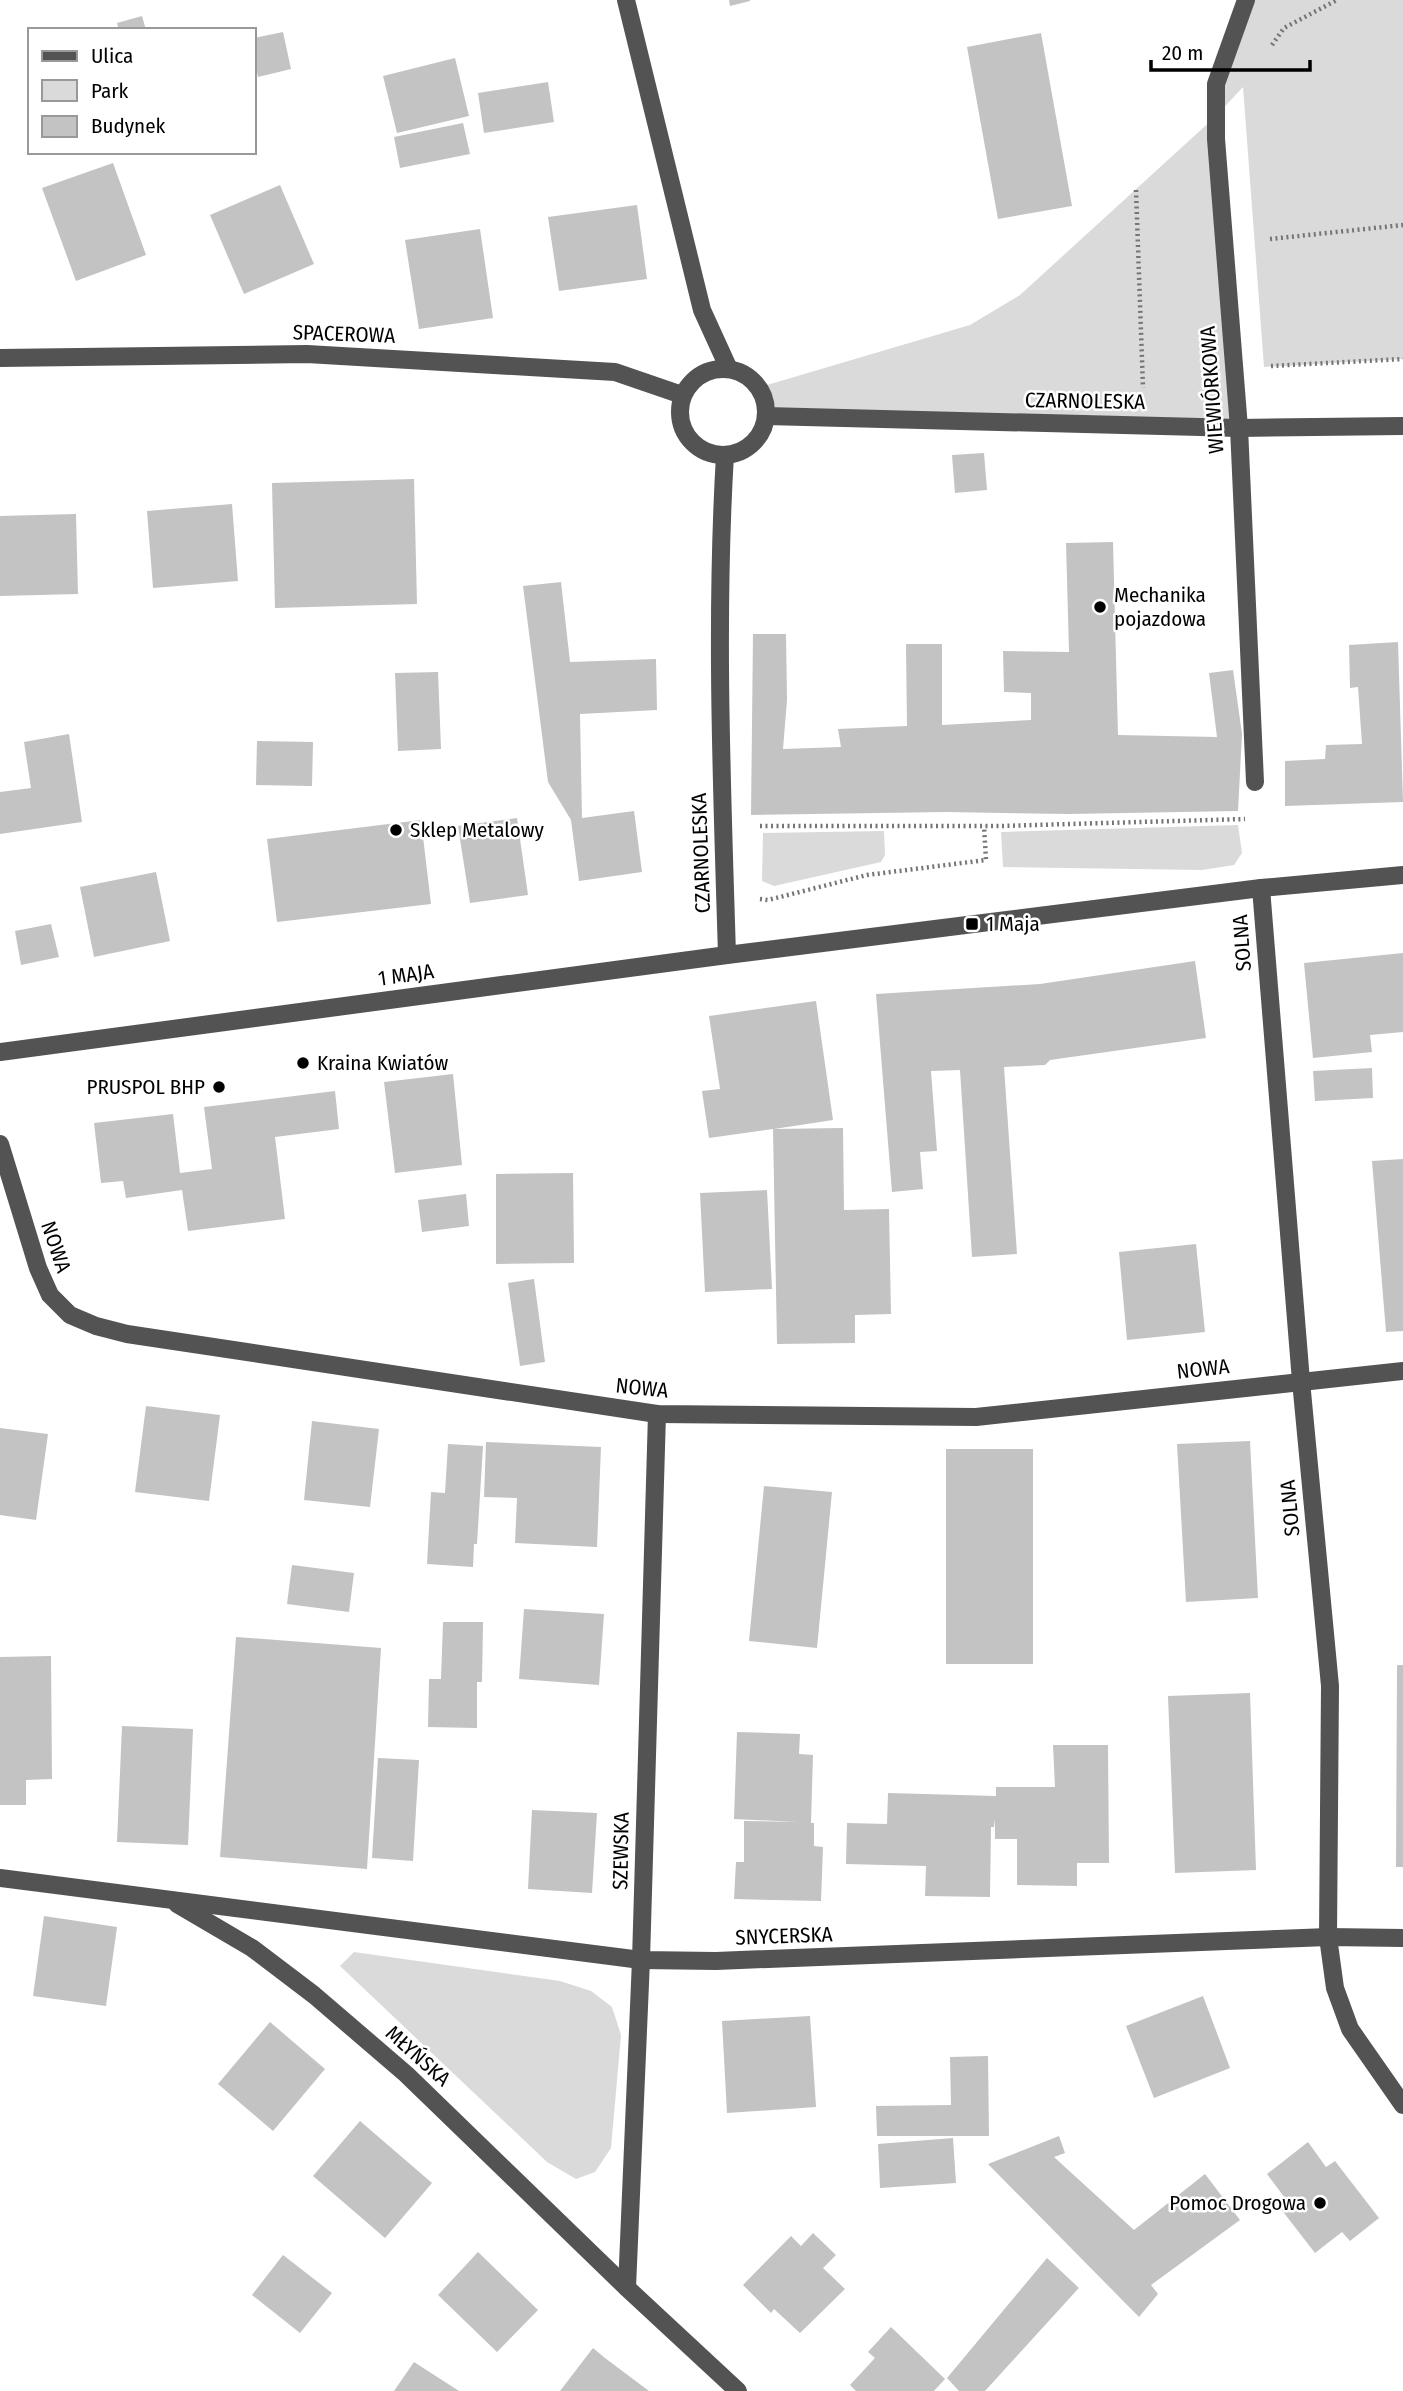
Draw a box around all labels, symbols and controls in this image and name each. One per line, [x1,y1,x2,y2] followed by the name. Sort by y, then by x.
[28,28,256,154] legend
[1151,28,1310,72] scale bar
[1162,40,1203,66] text: 20 m
[91,43,133,69] text: Ulica
[91,78,129,104] text: Park
[91,113,166,139] text: Budynek
[292,319,396,349] street label: SPACEROWA
[1195,325,1229,455] street label: WIEWIÓRKOWA
[1025,387,1145,415] street label: CZARNOLESKA
[1114,582,1206,632] place label: Mechanika pojazdowa
[1092,599,1108,615] marker: Mechanika pojazdowa
[686,792,716,914] street label: CZARNOLESKA
[410,817,544,843] place label: Sklep Metalowy
[388,822,404,838] marker: Sklep Metalowy
[986,911,1040,937] place label: 1 Maja
[1227,914,1257,972] street label: SOLNA
[964,916,980,932] marker: 1 Maja
[377,958,435,992] street label: 1 MAJA
[317,1050,449,1076] place label: Kraina Kwiatów
[295,1055,311,1071] marker: Kraina Kwiatów
[86,1074,205,1100] place label: PRUSPOL BHP
[211,1079,227,1095] marker: PRUSPOL BHP
[35,1218,77,1276] street label: NOWA
[1175,1353,1231,1385] street label: NOWA
[614,1372,670,1404] street label: NOWA
[1275,1479,1305,1537] street label: SOLNA
[607,1812,635,1890] street label: SZEWSKA
[735,1921,833,1951] street label: SNYCERSKA
[380,2020,456,2092] street label: MŁYŃSKA
[1169,2190,1306,2216] place label: Pomoc Drogowa
[1312,2195,1328,2211] marker: Pomoc Drogowa

